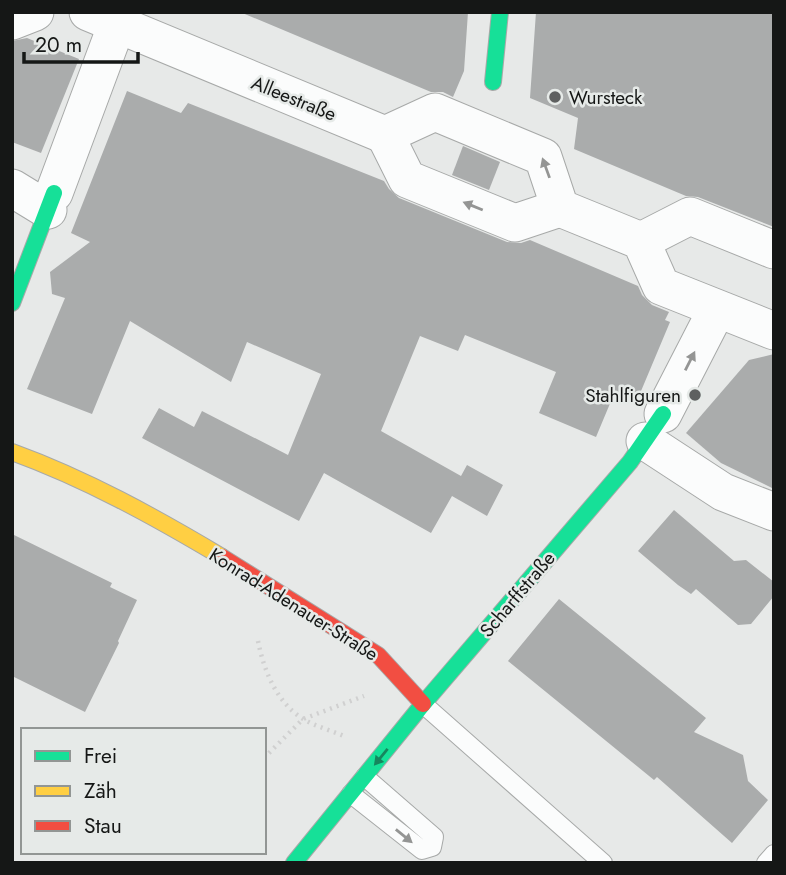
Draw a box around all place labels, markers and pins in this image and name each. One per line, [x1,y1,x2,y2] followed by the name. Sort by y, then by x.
[569,84,643,111] place label: Wursteck
[547,89,563,105] marker: Wursteck
[585,382,681,409] place label: Stahlfiguren
[687,387,703,403] marker: Stahlfiguren

